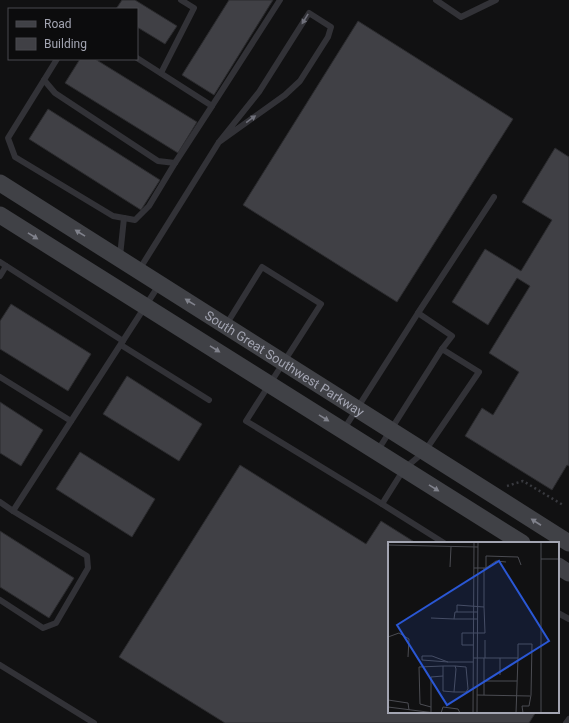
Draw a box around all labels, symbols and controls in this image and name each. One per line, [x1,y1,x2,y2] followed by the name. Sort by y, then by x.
[8,8,138,60] legend
[301,14,309,25] one-way arrow
[44,17,72,31] text: Road
[44,37,87,51] text: Building
[245,115,256,123] one-way arrow
[75,229,85,237] one-way arrow
[27,232,39,239] one-way arrow
[184,299,196,306] one-way arrow
[202,307,367,419] street label: South Great Southwest Parkway
[209,345,220,353] one-way arrow
[319,415,330,422] one-way arrow
[429,484,439,492] one-way arrow
[530,518,542,525] one-way arrow
[388,542,559,713] inset map

